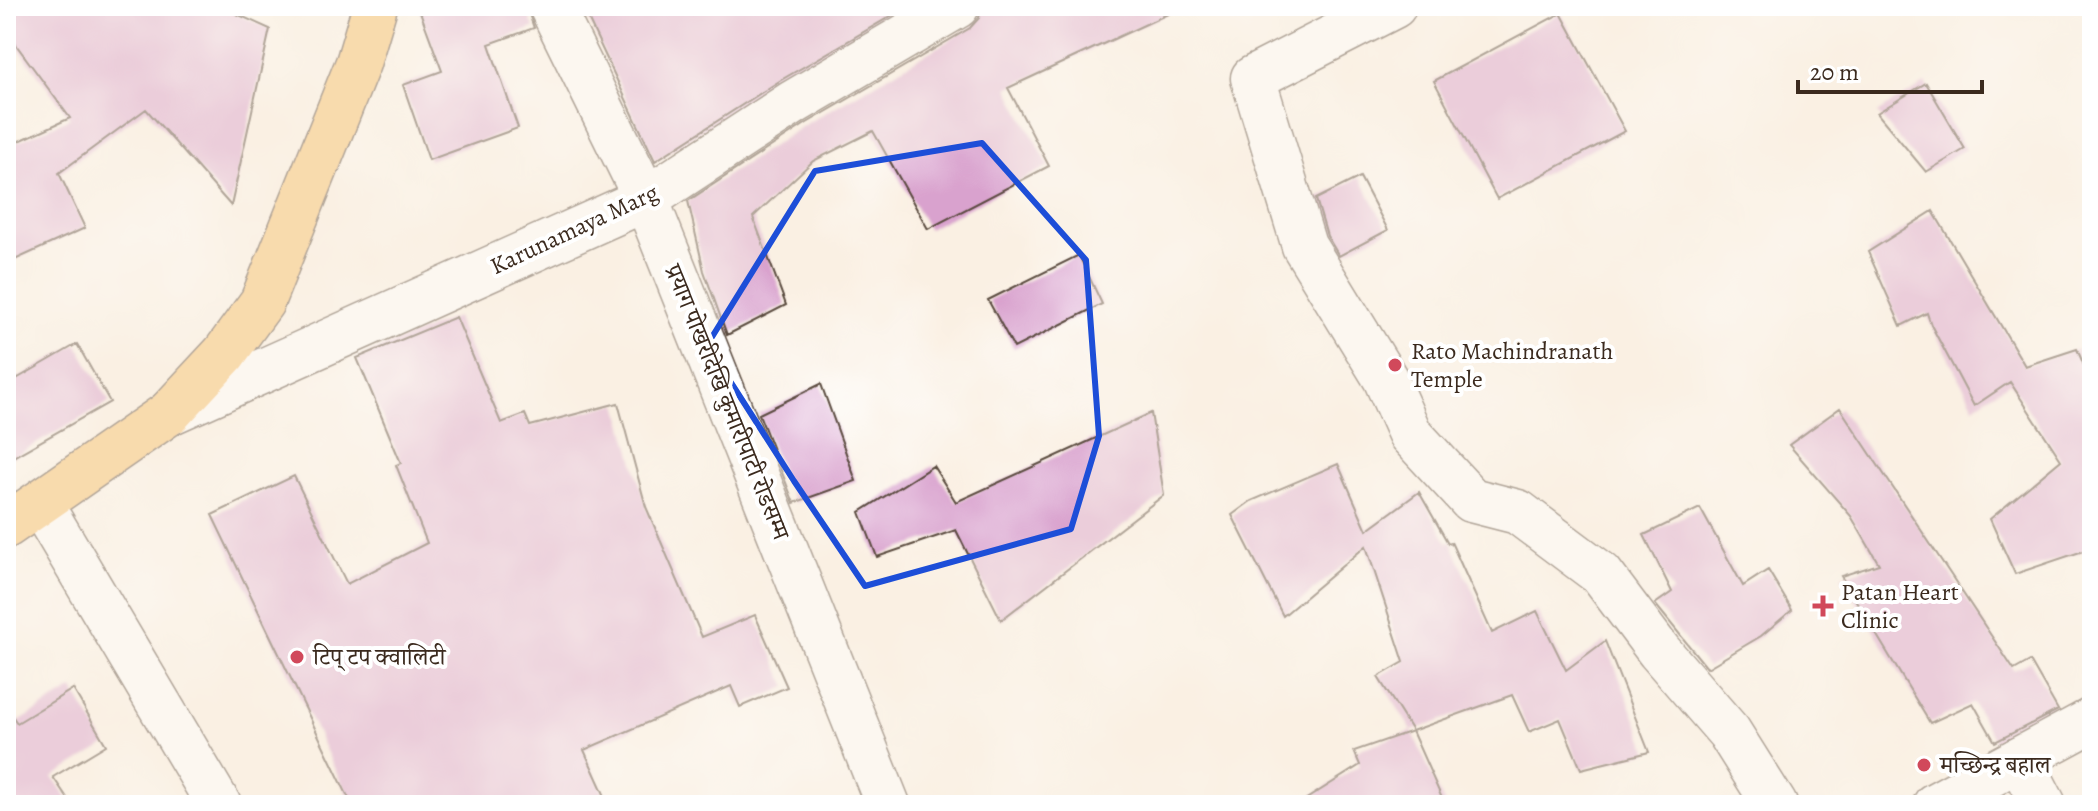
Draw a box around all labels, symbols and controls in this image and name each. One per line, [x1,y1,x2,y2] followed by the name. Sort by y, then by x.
[1798,44,1982,94] scale bar
[1810,56,1859,88] text: 20 m
[485,176,663,282] street label: Karunamaya Marg
[657,259,798,546] street label: प्रयाग पोखरीदेखि कुमारीपाटी रोडसम्म
[1411,335,1613,395] place label: Rato Machindranath Temple
[1386,356,1404,374] marker: Rato Machindranath Temple
[1841,576,1959,636] place label: Patan Heart Clinic
[1812,595,1834,617] marker: Patan Heart Clinic
[312,641,447,673] place label: टिप् टप क्वालिटी
[288,648,306,666] marker: टिप् टप क्वालिटी
[1939,749,2052,781] place label: मच्छिन्द्र बहाल
[1915,756,1933,774] marker: मच्छिन्द्र बहाल

